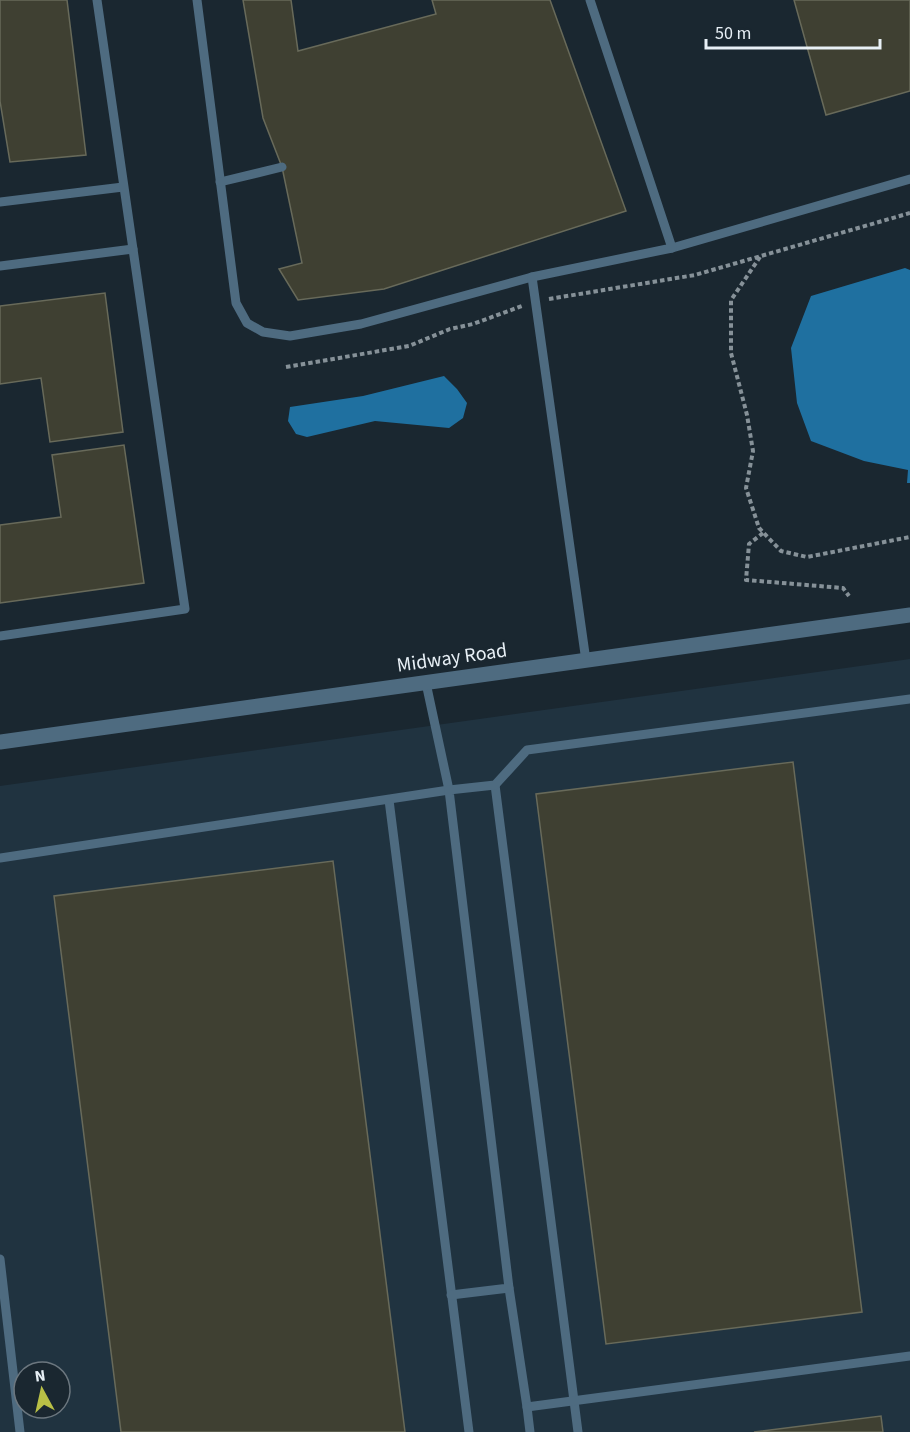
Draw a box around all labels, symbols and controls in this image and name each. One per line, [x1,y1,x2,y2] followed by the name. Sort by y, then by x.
[706,12,880,50] scale bar
[715,21,751,46] text: 50 m
[395,636,509,680] street label: Midway Road
[12,1360,72,1420] north arrow
[33,1365,47,1388] text: N

